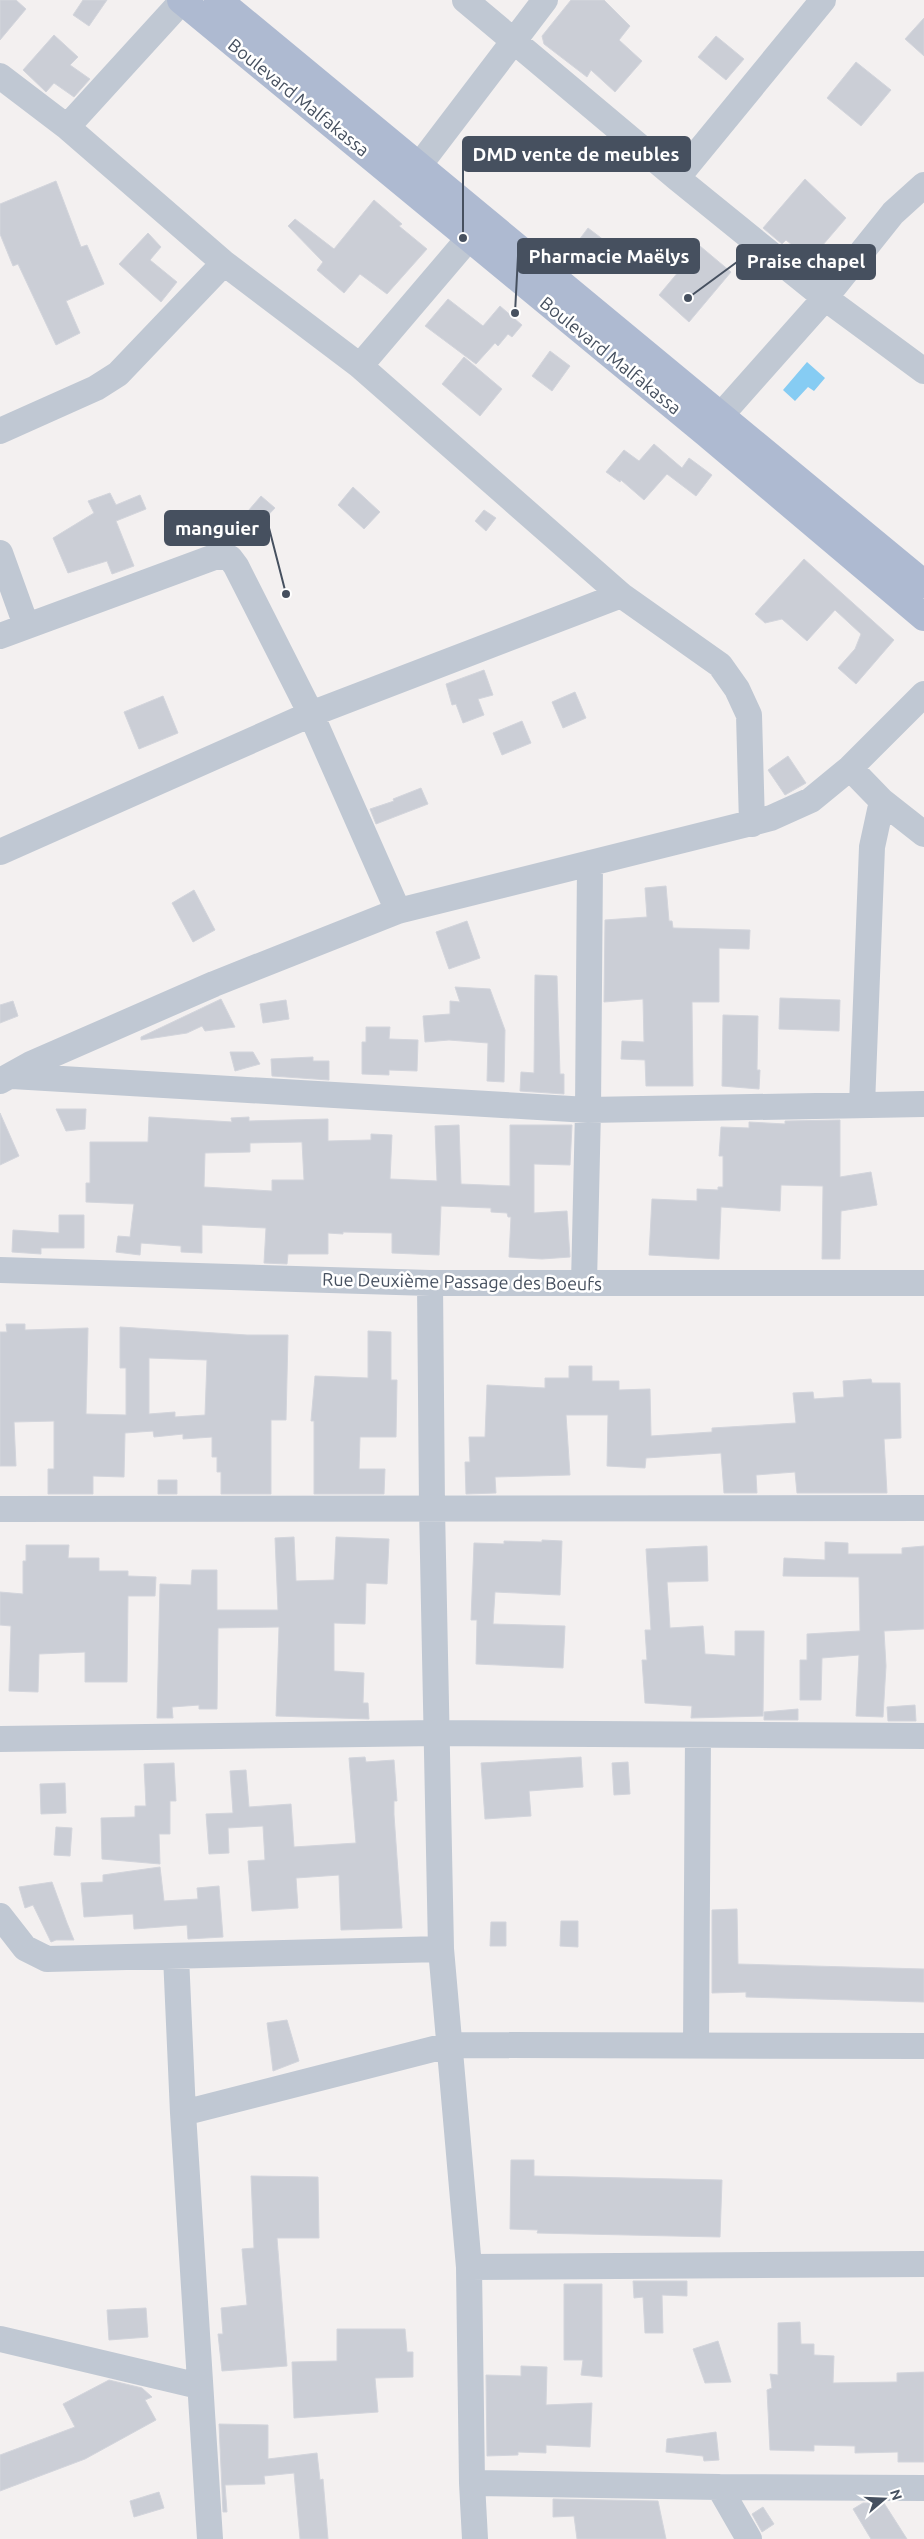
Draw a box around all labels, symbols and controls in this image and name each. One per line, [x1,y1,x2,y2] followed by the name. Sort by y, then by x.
[225,34,373,160] street label: Boulevard Malfakassa
[463,137,690,171] callout: DMD vente de meubles
[473,143,679,165] text: DMD vente de meubles
[518,239,699,273] callout: Pharmacie Maëlys
[529,245,689,267] text: Pharmacie Maëlys
[737,245,875,279] callout: Praise chapel
[747,250,866,272] text: Praise chapel
[537,292,685,418] street label: Boulevard Malfakassa
[165,511,269,545] callout: manguier
[175,517,259,539] text: manguier
[322,1269,602,1293] street label: Rue Deuxième Passage des Boeufs
[859,2474,909,2524] north arrow
[887,2487,906,2502] text: N

